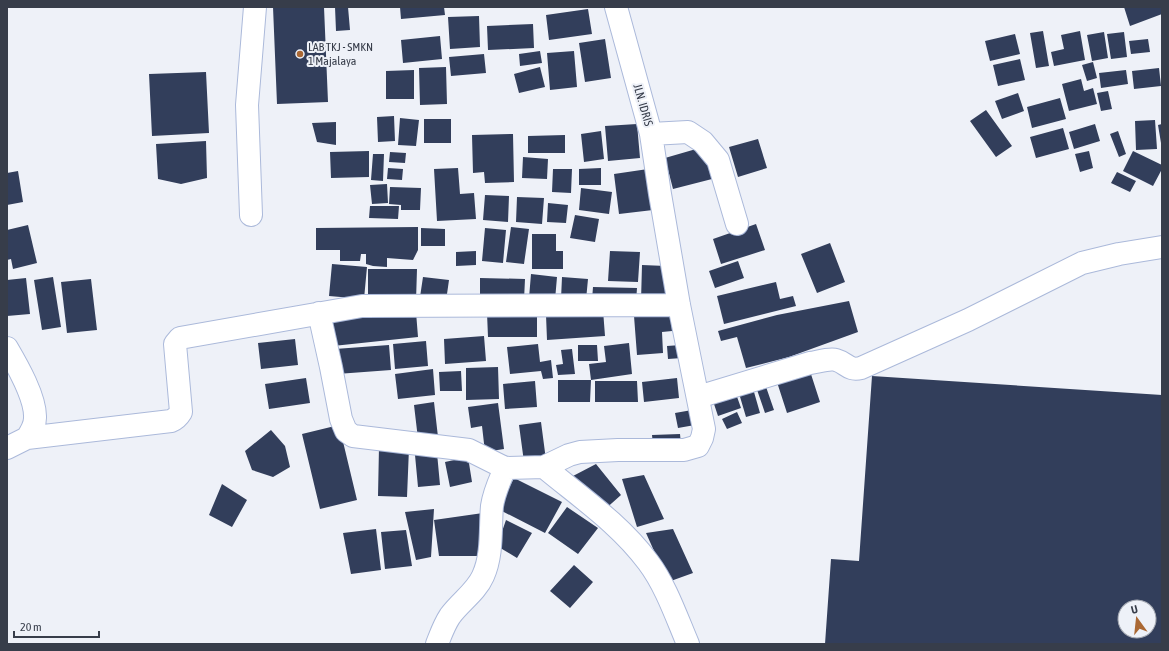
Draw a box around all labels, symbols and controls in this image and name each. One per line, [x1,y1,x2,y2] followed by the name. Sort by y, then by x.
[308,40,373,68] place label: LAB TKJ - SMKN 1 Majalaya
[295,49,305,59] marker: LAB TKJ - SMKN 1 Majalaya
[630,82,656,128] street label: JLN. IDRIS
[1117,599,1157,639] north arrow
[1130,603,1139,616] text: U
[14,613,99,639] scale bar
[20,620,42,634] text: 20 m

